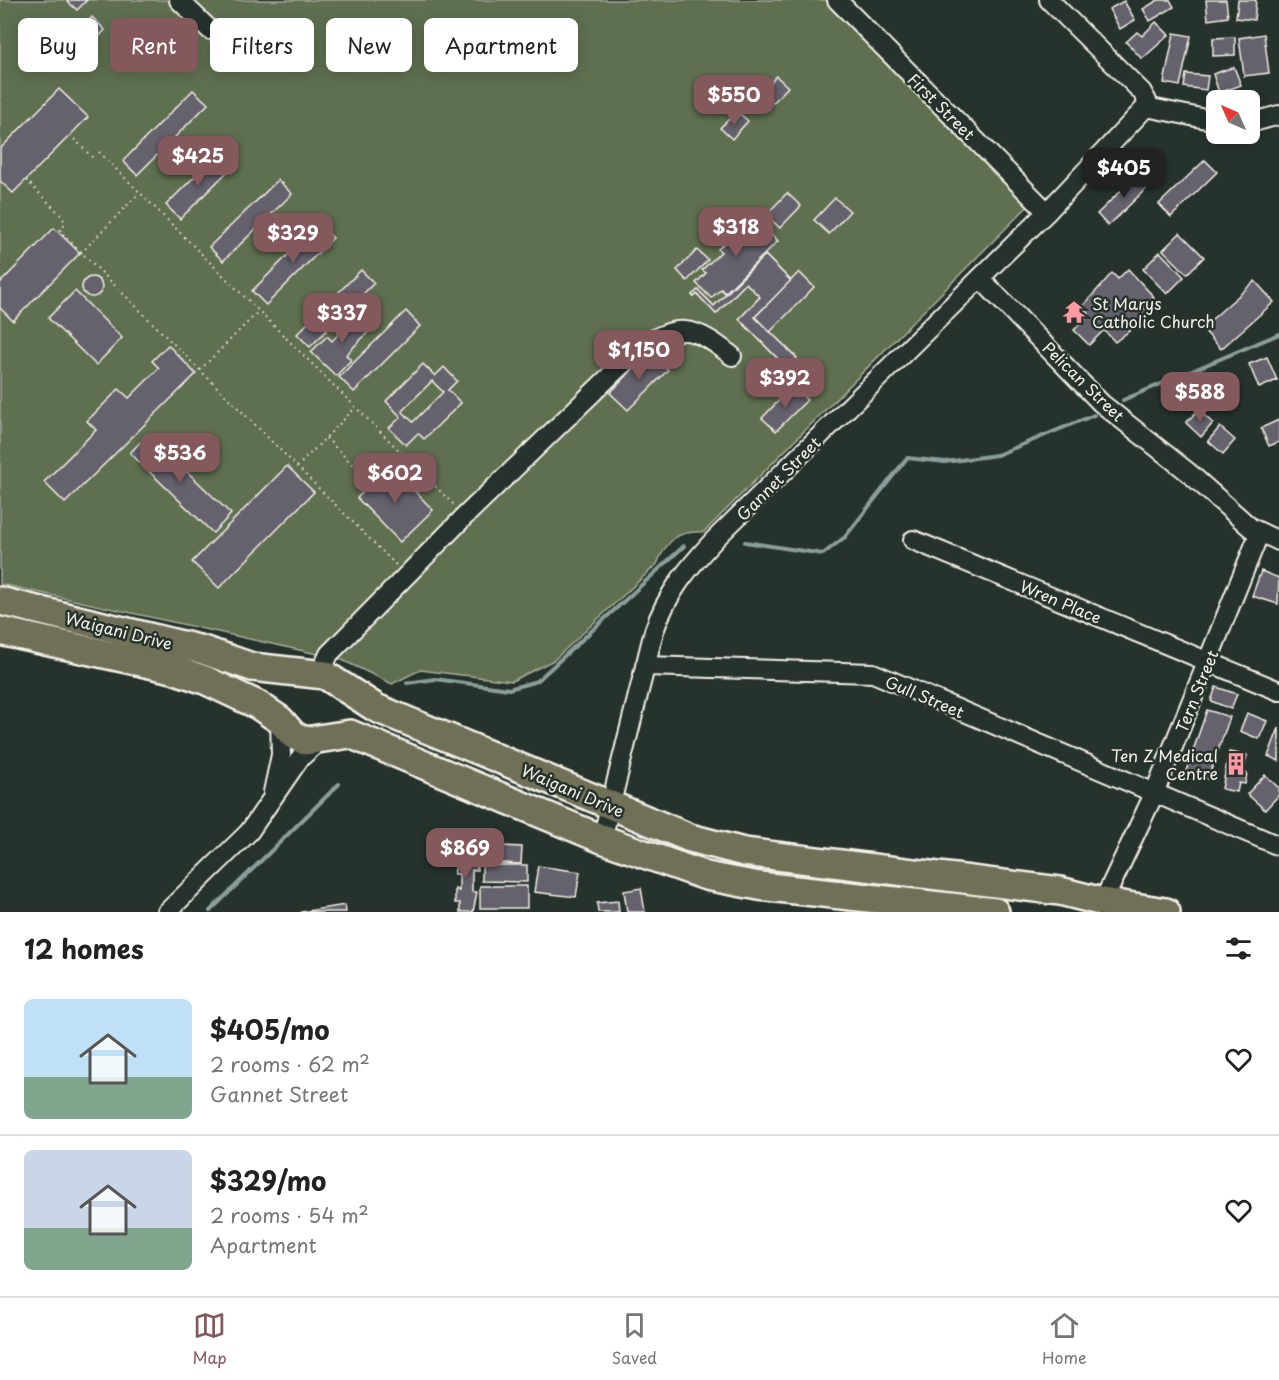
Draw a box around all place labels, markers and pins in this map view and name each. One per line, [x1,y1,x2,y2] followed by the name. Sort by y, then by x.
[698,75,770,126] pin: $550
[162,136,234,187] pin: $425
[1088,148,1160,199] pin: $405
[700,207,772,258] pin: $318
[257,213,329,264] pin: $329
[1092,291,1215,333] place label: St Marys Catholic Church
[306,293,378,344] pin: $337
[1061,299,1087,325] temple icon: St Marys Catholic Church
[590,330,688,381] pin: $1,150
[749,358,821,409] pin: $392
[1164,372,1236,423] pin: $588
[144,433,216,484] pin: $536
[359,453,431,504] pin: $602
[1111,743,1218,785] place label: Ten Z Medical Centre
[1223,751,1249,777] building icon: Ten Z Medical Centre
[429,828,501,879] pin: $869

